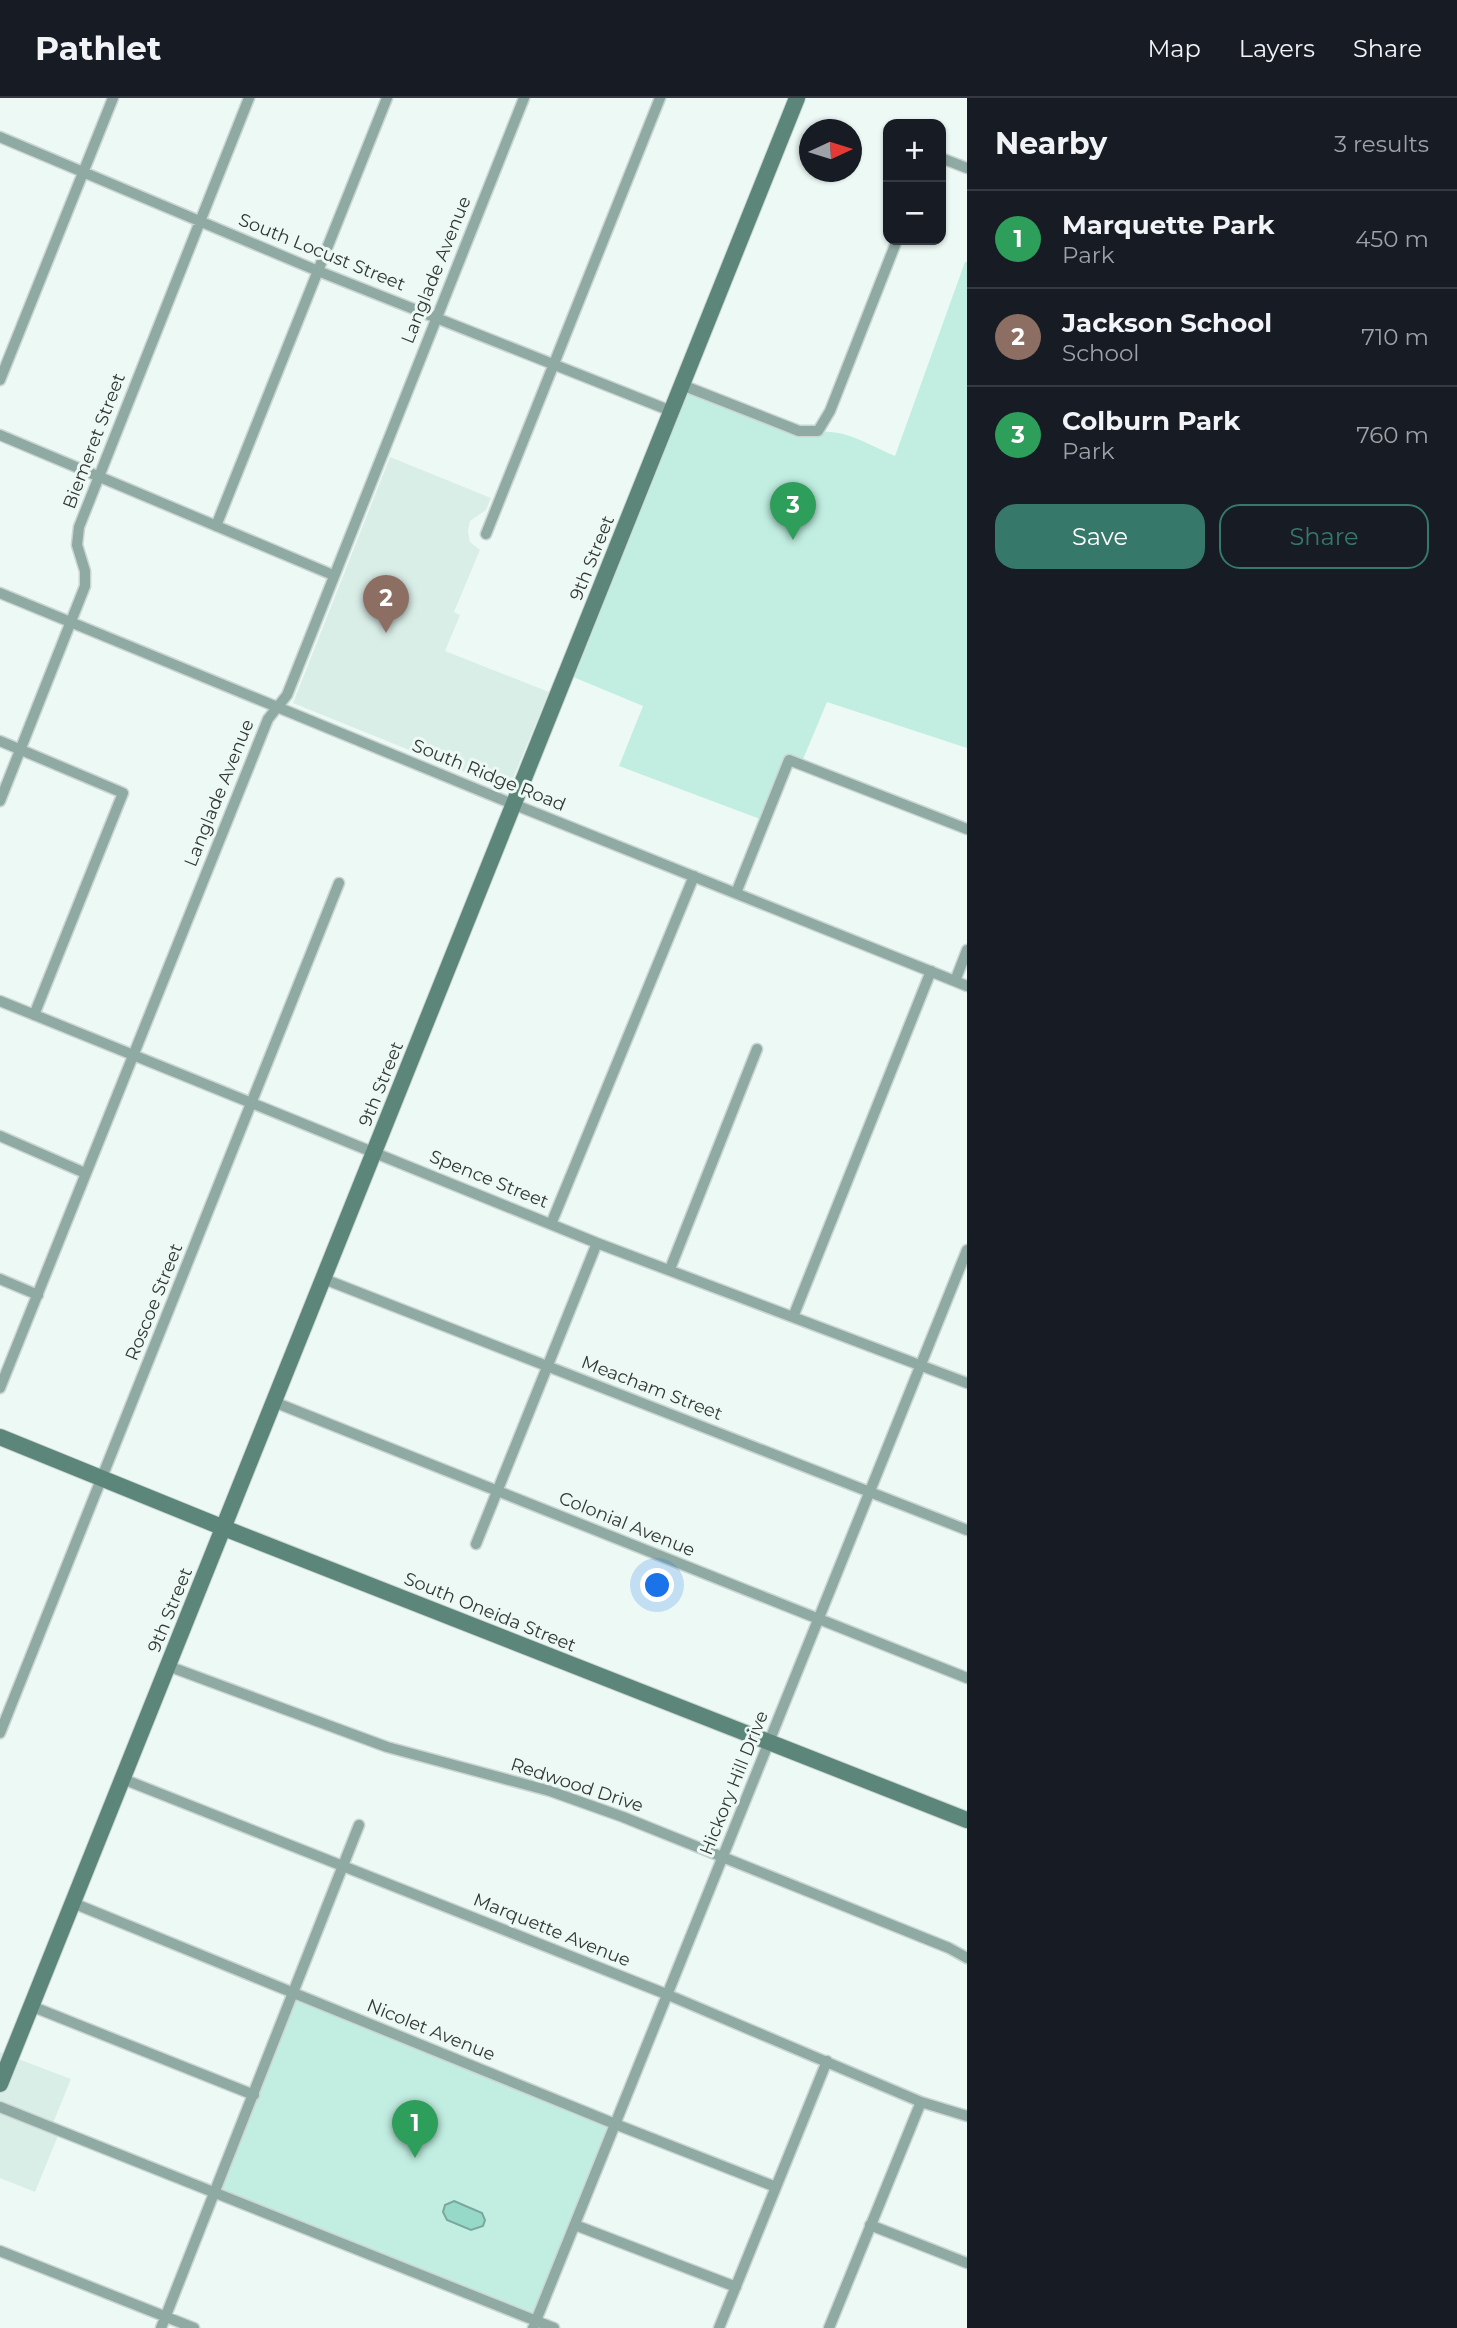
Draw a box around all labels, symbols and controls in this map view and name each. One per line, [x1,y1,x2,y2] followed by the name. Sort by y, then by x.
[35,28,161,68] text: Pathlet
[1147,34,1201,63] text: Map
[1239,34,1315,63] text: Layers
[1353,34,1422,63] text: Share
[799,119,862,182] north arrow
[883,119,946,245] map controls
[883,119,946,182] button: +
[995,125,1107,162] text: Nearby
[1334,130,1429,158] text: 3 results
[883,182,946,245] button: −
[396,193,476,347] street label: Langlade Avenue
[235,208,409,296] street label: South Locust Street
[1062,209,1275,241] text: Marquette Park
[1013,225,1023,253] text: 1
[1355,225,1429,253] text: 450 m
[1062,241,1115,269] text: Park
[1062,307,1272,339] text: Jackson School
[1011,323,1025,351] text: 2
[1361,323,1429,351] text: 710 m
[1062,339,1140,367] text: School
[58,370,130,512] street label: Biemeret Street
[1062,405,1240,437] text: Colburn Park
[1011,421,1025,449] text: 3
[1356,421,1429,449] text: 760 m
[1062,437,1115,465] text: Park
[770,482,816,540] pin: 3
[995,504,1205,569] button: Save
[1219,504,1429,569] button: Share
[565,512,619,604] street label: 9th Street
[363,575,409,633] pin: 2
[179,716,259,870] street label: Langlade Avenue
[409,734,569,816] street label: South Ridge Road
[354,1038,408,1130] street label: 9th Street
[426,1145,552,1213] street label: Spence Street
[121,1240,187,1364] street label: Roscoe Street
[578,1351,726,1425] street label: Meacham Street
[556,1487,698,1561] street label: Colonial Avenue
[143,1564,197,1656] street label: 9th Street
[401,1567,579,1657] street label: South Oneida Street
[640,1568,674,1602] your location
[695,1707,773,1858] street label: Hickory Hill Drive
[508,1753,646,1817] street label: Redwood Drive
[470,1888,634,1972] street label: Marquette Avenue
[364,1994,498,2066] street label: Nicolet Avenue
[392,2100,438,2158] pin: 1

